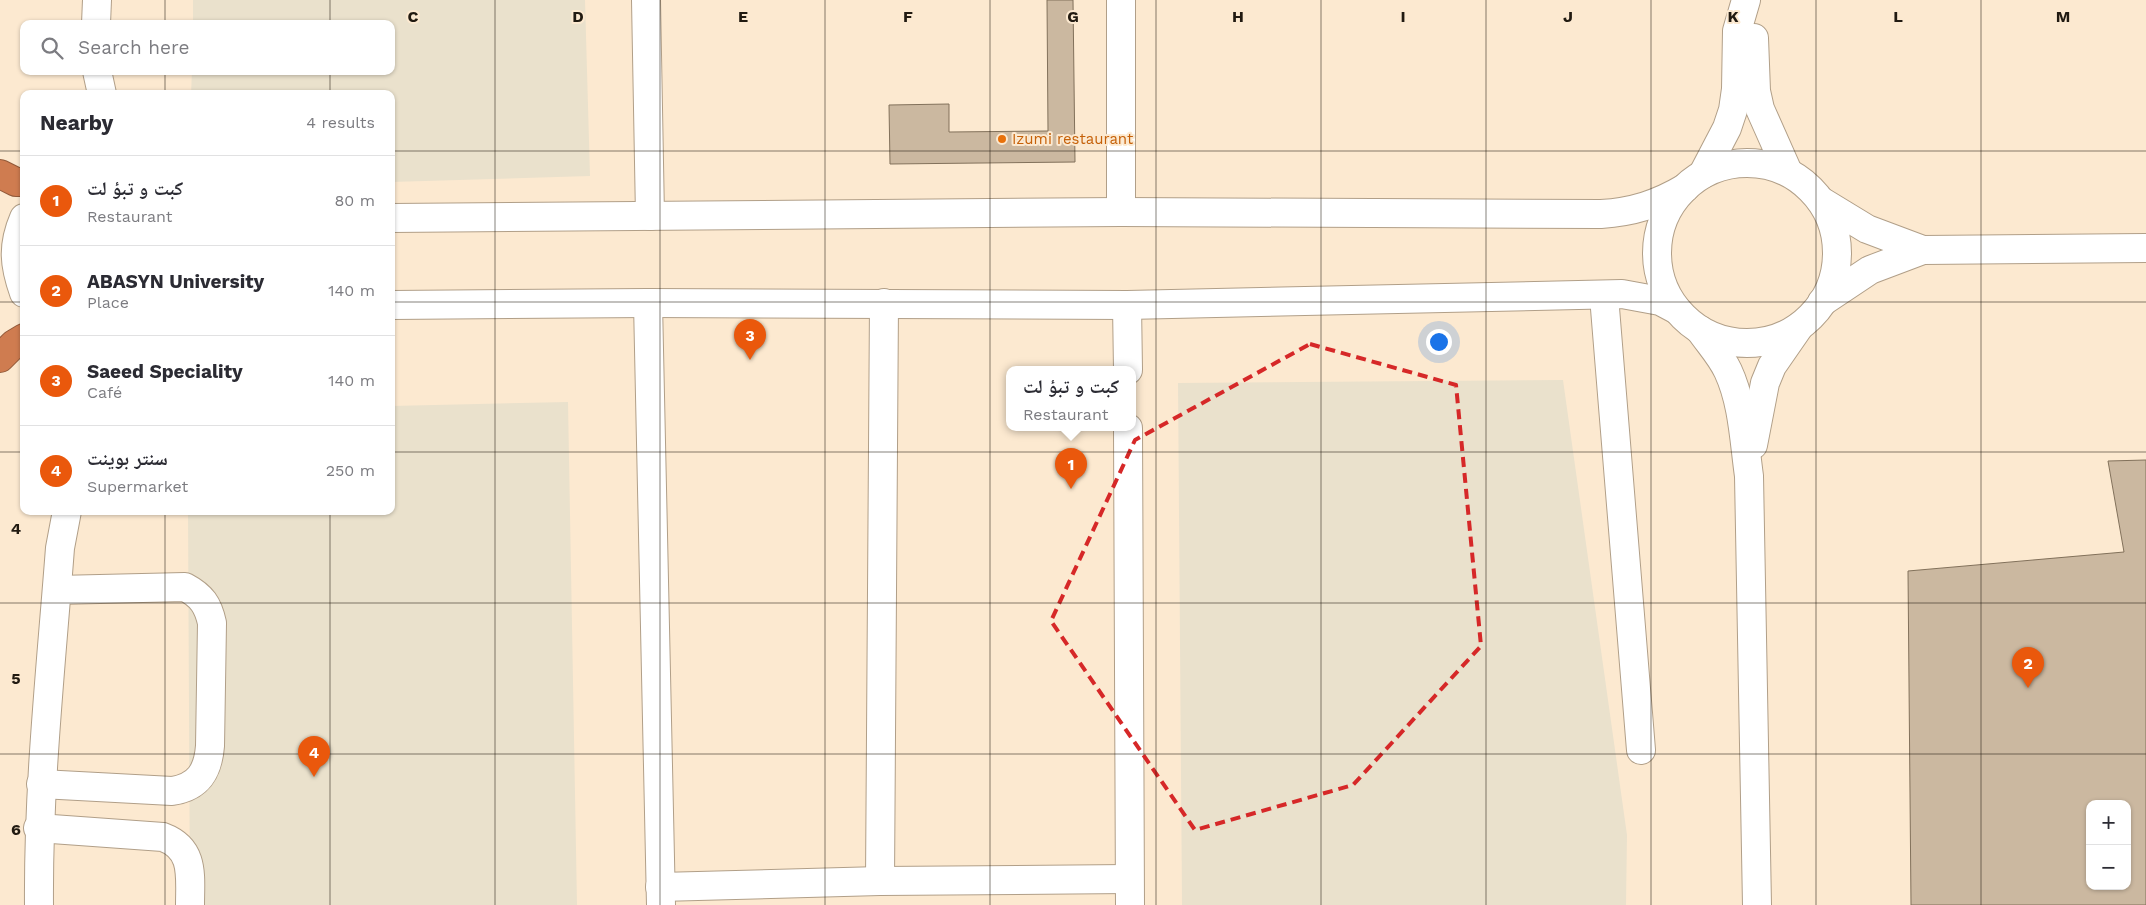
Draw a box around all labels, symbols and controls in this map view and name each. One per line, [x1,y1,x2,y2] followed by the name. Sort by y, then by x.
[408,7,419,26] text: C
[572,7,584,26] text: D
[738,7,748,26] text: E
[903,7,913,26] text: F
[1067,7,1079,26] text: G
[1232,7,1244,26] text: H
[1400,7,1406,26] text: I
[1563,7,1573,26] text: J
[1727,7,1739,26] text: K
[1893,7,1903,26] text: L
[2056,7,2070,26] text: M
[20,20,395,75] search box
[38,34,66,62] icon: search
[78,36,189,59] text: Search here
[40,110,113,135] text: Nearby
[306,113,375,132] text: 4 results
[1012,130,1134,148] place label: Izumi restaurant
[996,133,1008,145] marker: Izumi restaurant
[87,177,183,200] text: كبت و تبؤ لت
[53,191,59,210] text: 1
[334,191,375,210] text: 80 m
[87,207,173,226] text: Restaurant
[87,270,264,293] text: ABASYN University
[51,281,61,300] text: 2
[328,281,375,300] text: 140 m
[87,293,129,312] text: Place
[734,319,766,360] pin: 3
[1426,329,1452,355] your location
[87,360,243,383] text: Saeed Speciality
[1006,366,1136,431] popup
[51,371,61,390] text: 3
[328,371,375,390] text: 140 m
[1023,375,1119,398] text: كبت و تبؤ لت
[87,383,122,402] text: Café
[1023,405,1108,424] text: Restaurant
[87,447,168,470] text: سنتر بوينت
[1055,448,1087,489] pin: 1
[51,461,61,480] text: 4
[326,461,375,480] text: 250 m
[87,477,188,496] text: Supermarket
[11,519,21,538] text: 4
[2012,647,2044,688] pin: 2
[11,669,21,688] text: 5
[298,736,330,777] pin: 4
[2086,800,2131,890] map controls
[2086,800,2131,845] button: +
[11,820,21,839] text: 6
[2086,845,2131,890] button: −

